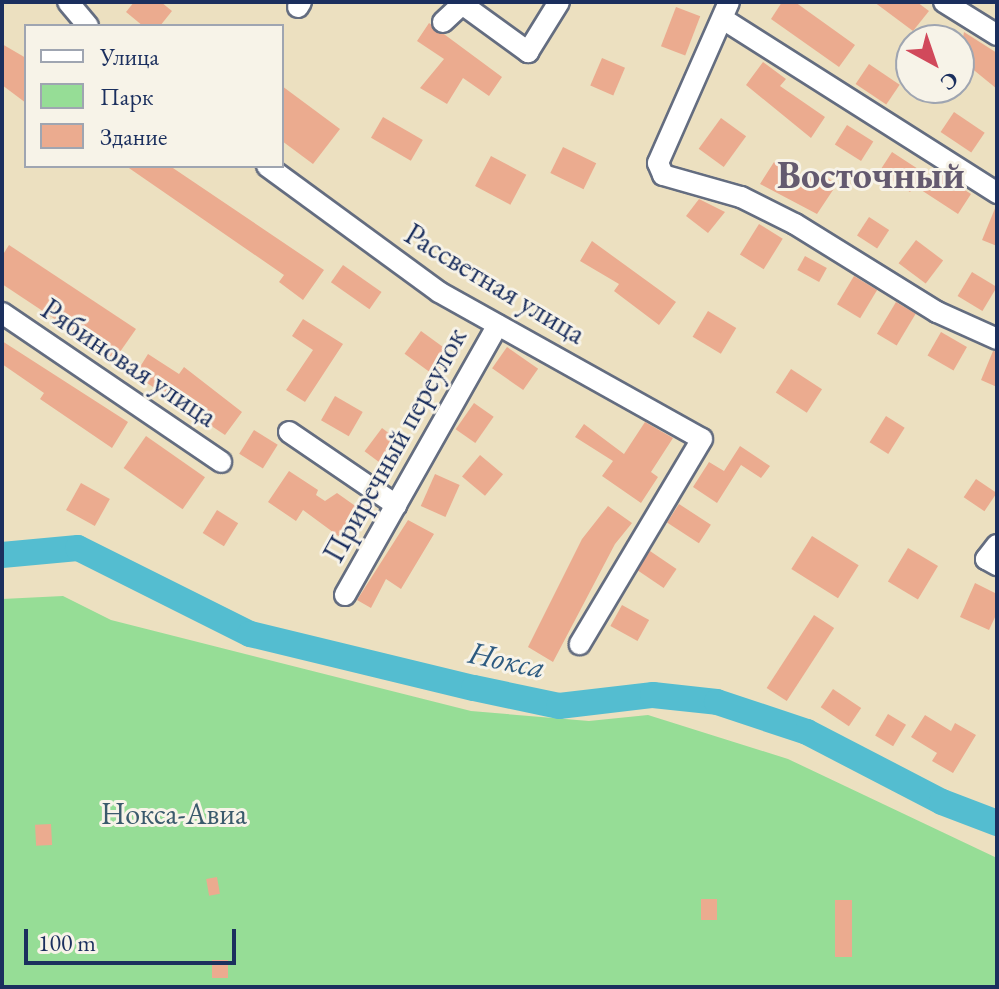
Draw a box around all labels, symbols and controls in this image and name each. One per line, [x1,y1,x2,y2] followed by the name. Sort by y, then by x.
[24,24,284,168] legend
[895,24,975,104] north arrow
[100,41,159,72] text: Улица
[934,65,965,97] text: С
[100,81,153,112] text: Парк
[100,121,167,152] text: Здание
[777,152,965,198] district label: Восточный
[398,216,592,352] street label: Рассветная улица
[34,291,224,435] street label: Рябиновая улица
[316,321,474,569] street label: Приречный переулок
[465,633,549,687] water label: Нокса
[101,796,247,832] park label: Нокса-Авиа
[28,913,240,963] scale bar
[38,927,96,958] text: 100 m

